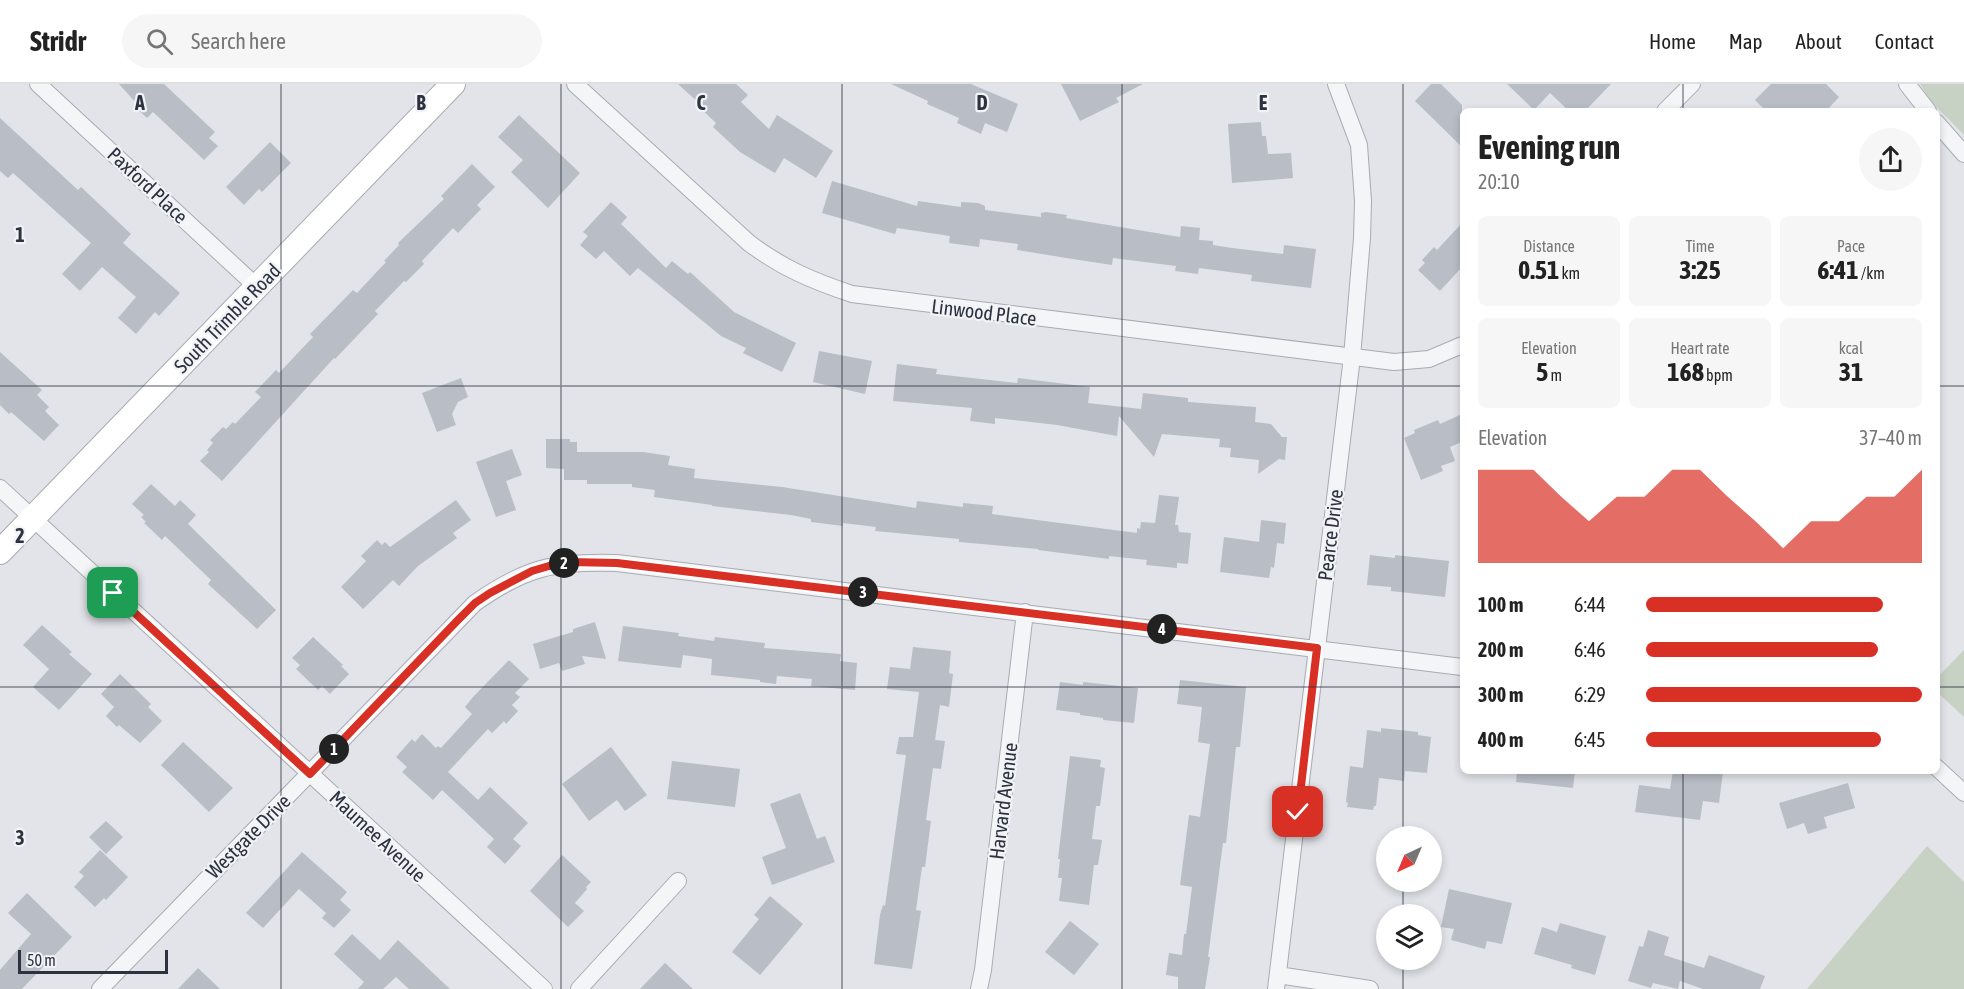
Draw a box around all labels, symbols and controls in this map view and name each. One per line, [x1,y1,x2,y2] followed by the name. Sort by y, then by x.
[122,14,542,68] search box
[30,25,86,57] text: Stridr
[143,25,176,58] icon: search
[191,28,286,54] text: Search here
[1649,29,1696,53] text: Home
[1729,29,1763,53] text: Map
[1796,29,1842,53] text: About
[1875,29,1934,53] text: Contact
[134,91,145,114] text: A
[416,91,426,114] text: B
[697,91,706,114] text: C
[976,91,988,114] text: D
[1259,91,1268,114] text: E
[1478,128,1620,166] text: Evening run
[1859,128,1922,191] button: share
[103,142,193,228] street label: Paxford Place
[1478,170,1520,193] text: 20:10
[15,223,25,246] text: 1
[1523,237,1575,255] text: Distance
[1685,237,1715,255] text: Time
[1837,237,1865,255] text: Pace
[1518,255,1559,285] text: 0.51
[1679,255,1721,285] text: 3:25
[1817,255,1859,285] text: 6:41
[169,259,285,377] street label: South Trimble Road
[1559,264,1580,282] text: km
[1859,264,1885,282] text: /km
[930,294,1038,330] street label: Linwood Place
[1521,339,1577,357] text: Elevation
[1671,339,1729,357] text: Heart rate
[1839,339,1863,357] text: kcal
[1536,357,1548,387] text: 5
[1667,357,1704,387] text: 168
[1839,357,1863,387] text: 31
[1548,366,1562,384] text: m
[1704,366,1733,384] text: bpm
[1478,426,1547,449] text: Elevation
[1859,426,1922,449] text: 37–40 m
[1313,488,1347,582] street label: Pearce Drive
[15,524,25,547] text: 2
[549,548,579,578] pin: 2
[560,554,568,572] text: 2
[87,567,138,618] pin
[96,576,129,609] icon: arrive
[848,577,878,607] pin: 3
[859,583,867,601] text: 3
[1478,593,1523,616] text: 100 m
[1574,593,1606,616] text: 6:44
[1147,614,1177,644] pin: 4
[1158,620,1166,638] text: 4
[1478,638,1523,661] text: 200 m
[1574,638,1606,661] text: 6:46
[1478,683,1523,706] text: 300 m
[1574,683,1606,706] text: 6:29
[1478,728,1523,751] text: 400 m
[1574,728,1606,751] text: 6:45
[319,734,349,764] pin: 1
[330,740,338,758] text: 1
[984,741,1022,861] street label: Harvard Avenue
[325,786,431,886] street label: Maumee Avenue
[1272,786,1323,837] pin
[201,789,295,883] street label: Westgate Drive
[1281,795,1314,828] icon: check
[15,826,25,849] text: 3
[1376,826,1442,892] north arrow
[1376,826,1442,970] map controls
[1376,904,1442,970] button: layers
[18,947,168,974] scale bar
[27,951,56,969] text: 50 m

